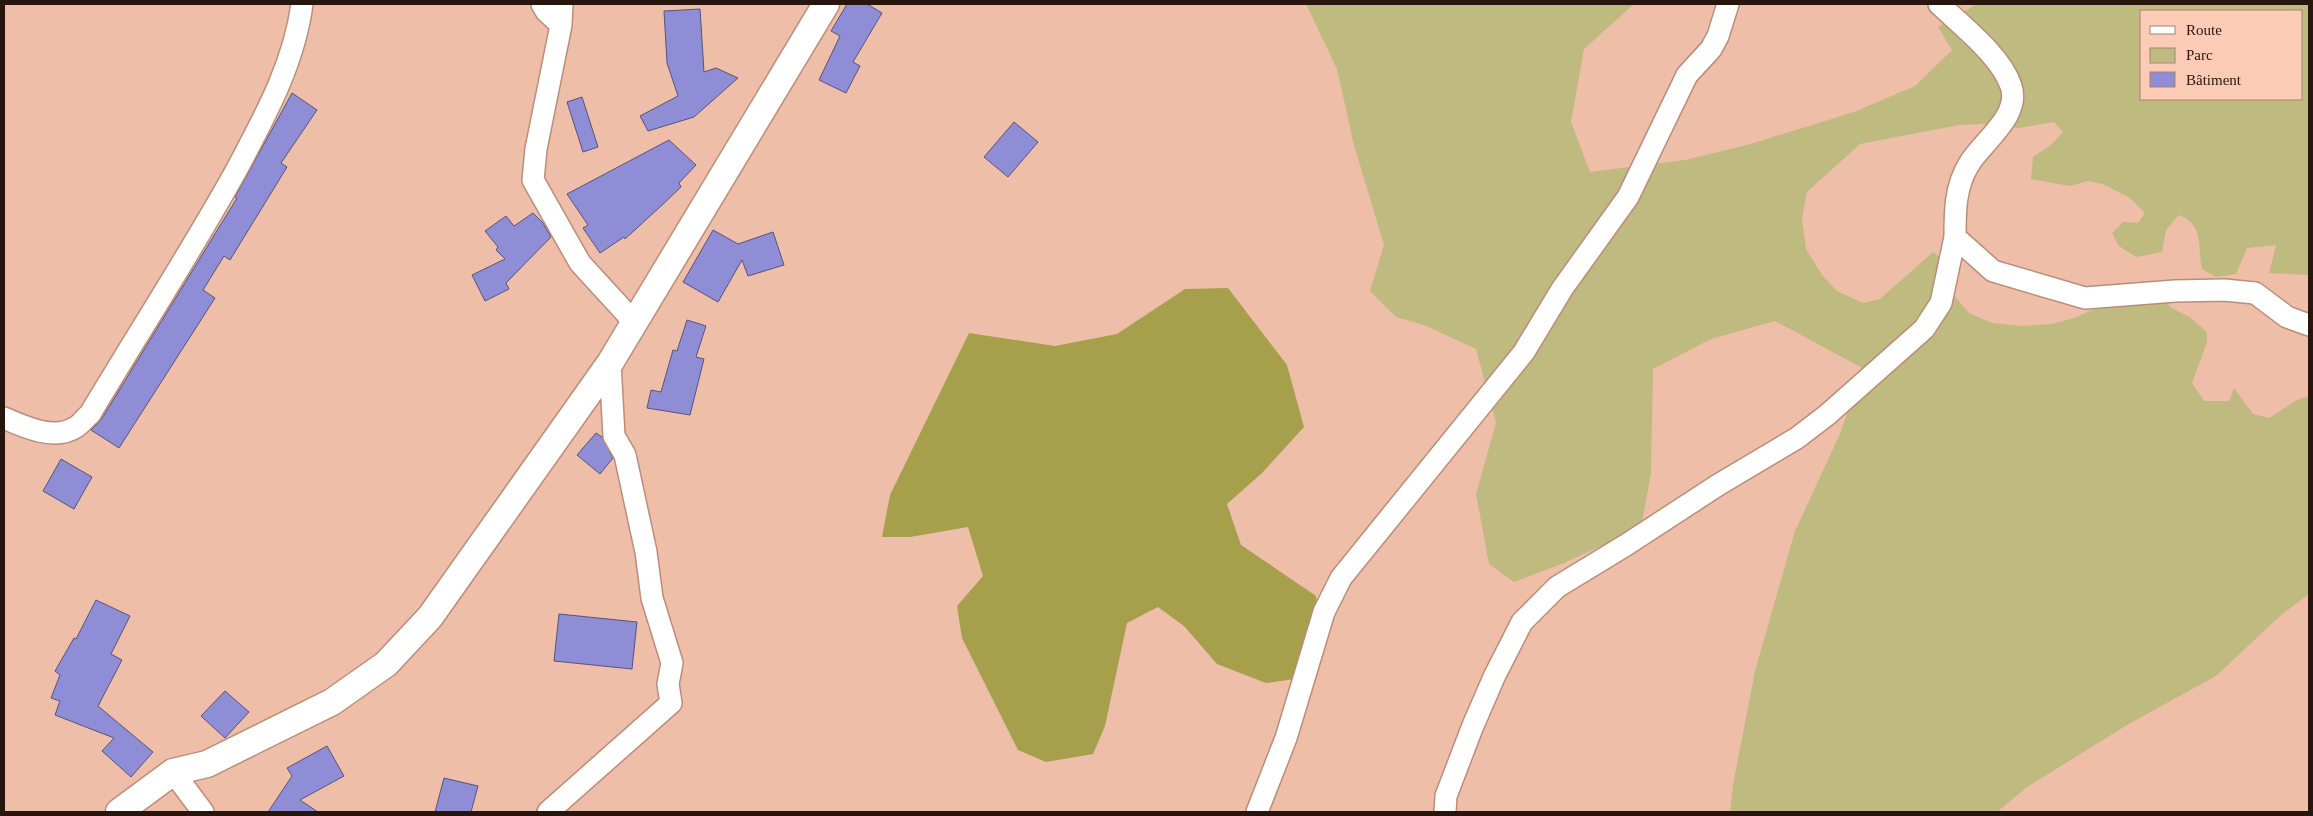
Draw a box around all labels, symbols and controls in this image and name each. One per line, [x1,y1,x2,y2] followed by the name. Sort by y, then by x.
[2140,10,2303,100] legend
[2186,22,2222,38] text: Route
[2186,47,2213,63] text: Parc
[2186,72,2242,88] text: Bâtiment

